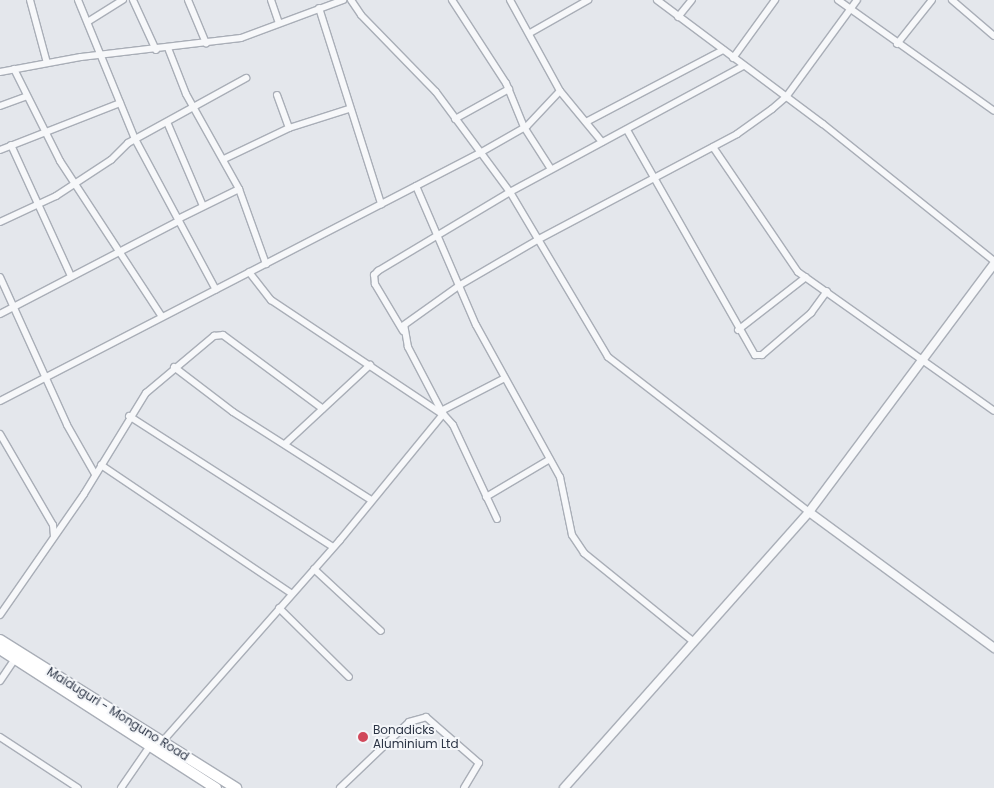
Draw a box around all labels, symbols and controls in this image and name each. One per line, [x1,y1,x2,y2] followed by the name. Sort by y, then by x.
[44,664,192,764] street label: Maiduguri - Monguno Road
[373,723,459,751] place label: Bonadicks Aluminium Ltd
[357,731,369,743] marker: Bonadicks Aluminium Ltd

